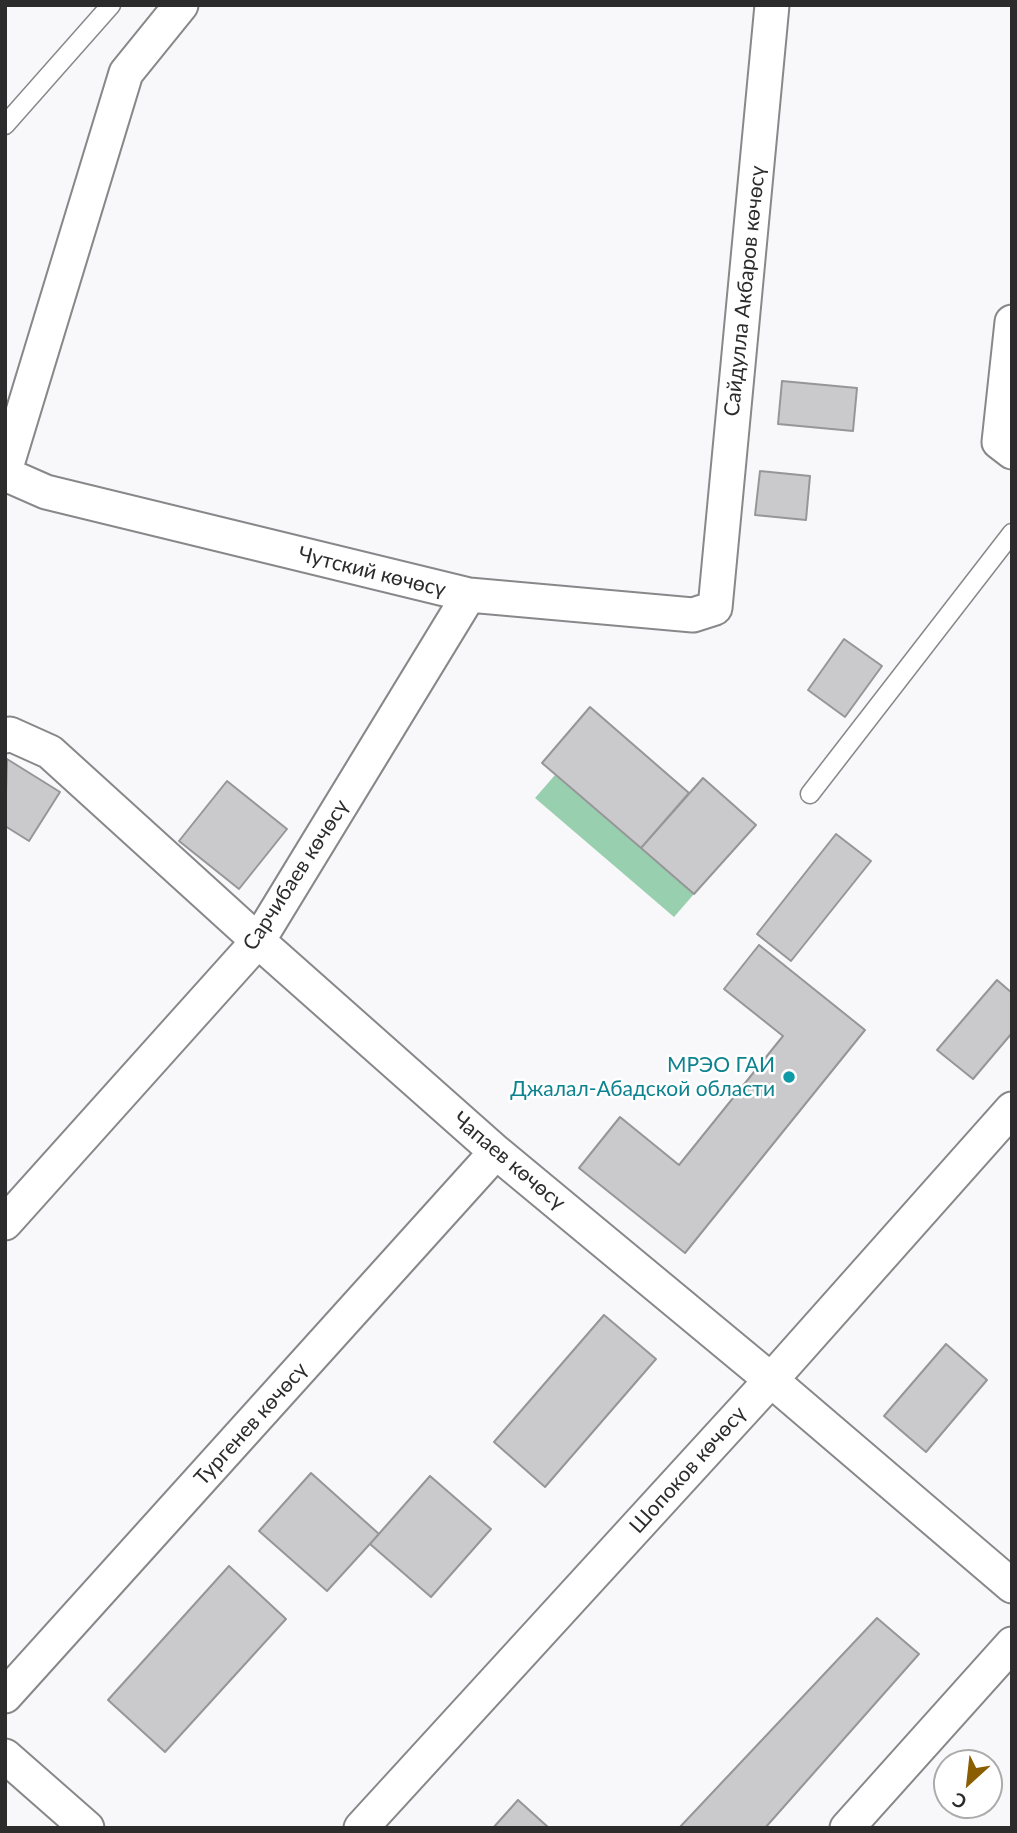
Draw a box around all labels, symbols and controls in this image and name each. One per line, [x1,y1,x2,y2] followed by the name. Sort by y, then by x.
[719,164,771,418] street label: Сайдулла Акбаров көчөсү
[296,542,448,602] street label: Чутский көчөсү
[238,795,354,955] street label: Сарчибаев көчөсү
[510,1052,775,1102] place label: МРЭО ГАИ Джалал-Абадской области
[781,1069,797,1085] marker: МРЭО ГАИ Джалал-Абадской области
[448,1107,570,1215] street label: Чапаев көчөсү
[189,1357,313,1491] street label: Тургенев көчөсү
[624,1401,752,1539] street label: Шопоков көчөсү
[933,1749,1003,1819] north arrow
[948,1788,970,1814] text: С

